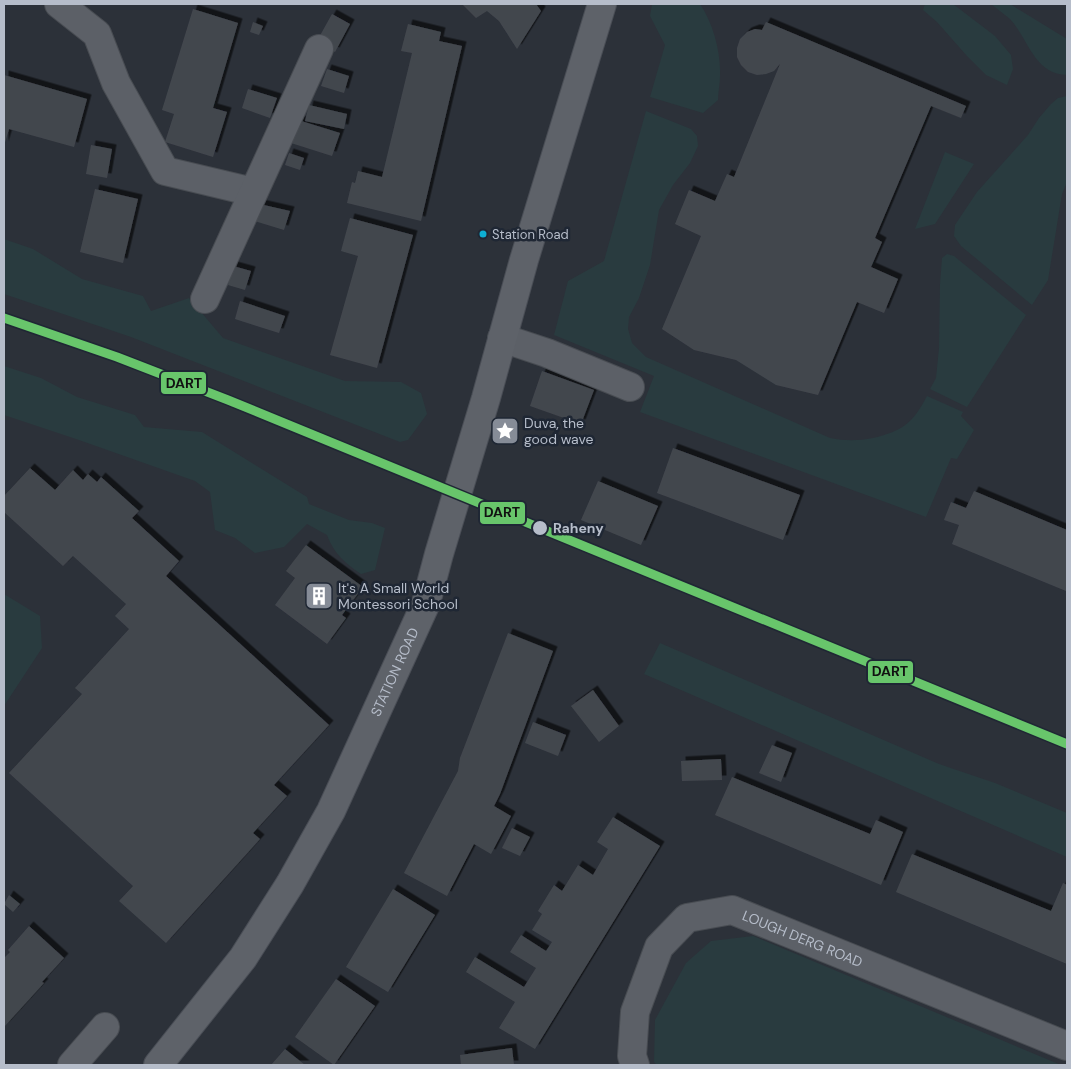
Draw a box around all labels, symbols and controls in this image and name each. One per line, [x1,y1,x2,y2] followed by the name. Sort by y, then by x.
[492,226,569,243] place label: Station Road
[478,229,488,239] marker: Station Road
[160,371,207,395] line badge: DART
[166,374,202,392] text: DART
[524,414,593,448] place label: Duva, the good wave
[490,416,520,446] place icon: Duva, the good wave
[479,501,526,525] line badge: DART
[484,503,520,521] text: DART
[531,519,549,537] marker: Raheny
[553,519,604,537] place label: Raheny
[338,579,458,613] place label: It's A Small World Montessori School
[304,581,334,611] building icon: It's A Small World Montessori School
[366,625,423,719] street label: STATION ROAD
[867,660,914,684] line badge: DART
[872,662,908,680] text: DART
[740,906,865,971] street label: LOUGH DERG ROAD

